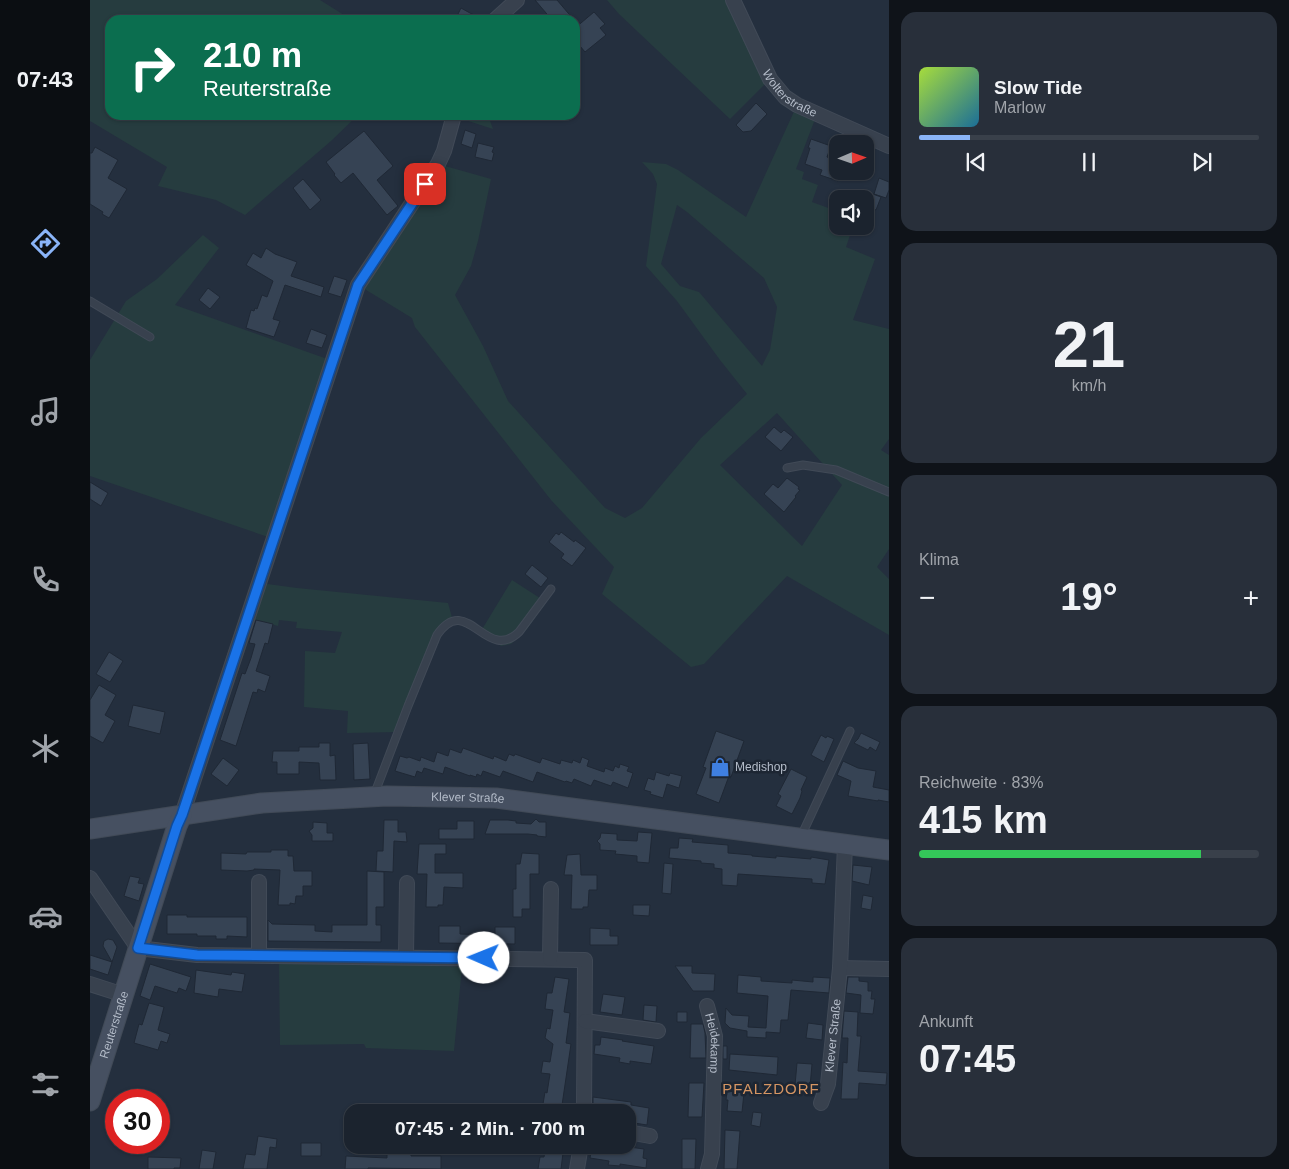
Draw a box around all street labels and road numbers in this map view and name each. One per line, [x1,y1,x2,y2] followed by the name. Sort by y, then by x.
[760,67,819,120] street label: Wolterstraße
[431,790,506,806] street label: Klever Straße
[97,989,131,1060] street label: Reuterstraße
[822,998,844,1073] street label: Klever Straße
[702,1012,722,1074] street label: Heidekamp

